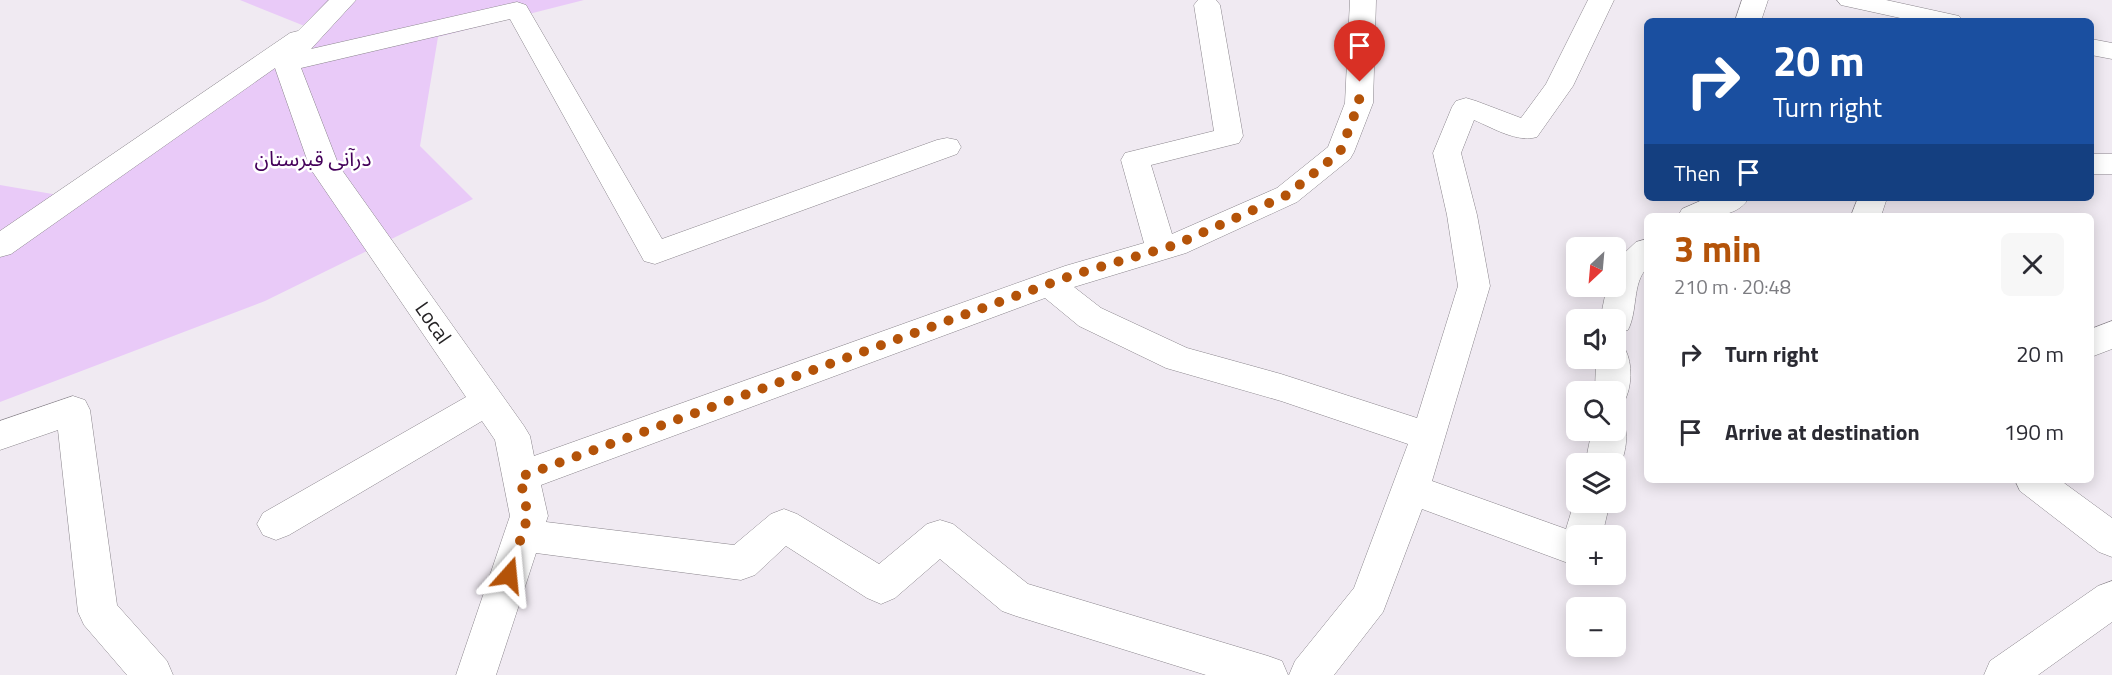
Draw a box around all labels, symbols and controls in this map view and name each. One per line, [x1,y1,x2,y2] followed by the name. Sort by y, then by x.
[1334,20,1385,82] pin
[1773,28,1865,92] text: 20 m
[1343,29,1376,62] icon: arrive
[1674,42,1752,120] icon: right
[1773,86,1882,127] text: Turn right
[255,142,371,174] park label: درآنی قبرستان
[1674,156,1720,190] text: Then
[1732,156,1765,189] icon: arrive
[1674,221,1761,276] text: 3 min
[2001,233,2064,296] button: close
[1566,237,1626,297] north arrow
[1566,237,1626,657] map controls
[1674,271,1791,302] text: 210 m · 20:48
[408,295,460,350] street label: Local
[1566,309,1626,369] button: sound
[1725,337,1819,371] text: Turn right
[2016,337,2064,371] text: 20 m
[1674,338,1707,371] icon: right
[1566,381,1626,441] button: search
[1725,415,1920,449] text: Arrive at destination
[2004,415,2064,449] text: 190 m
[1674,416,1707,449] icon: arrive
[1566,453,1626,513] button: layers
[1566,525,1626,585] button: +
[477,543,541,607] position arrow
[1566,597,1626,657] button: −

